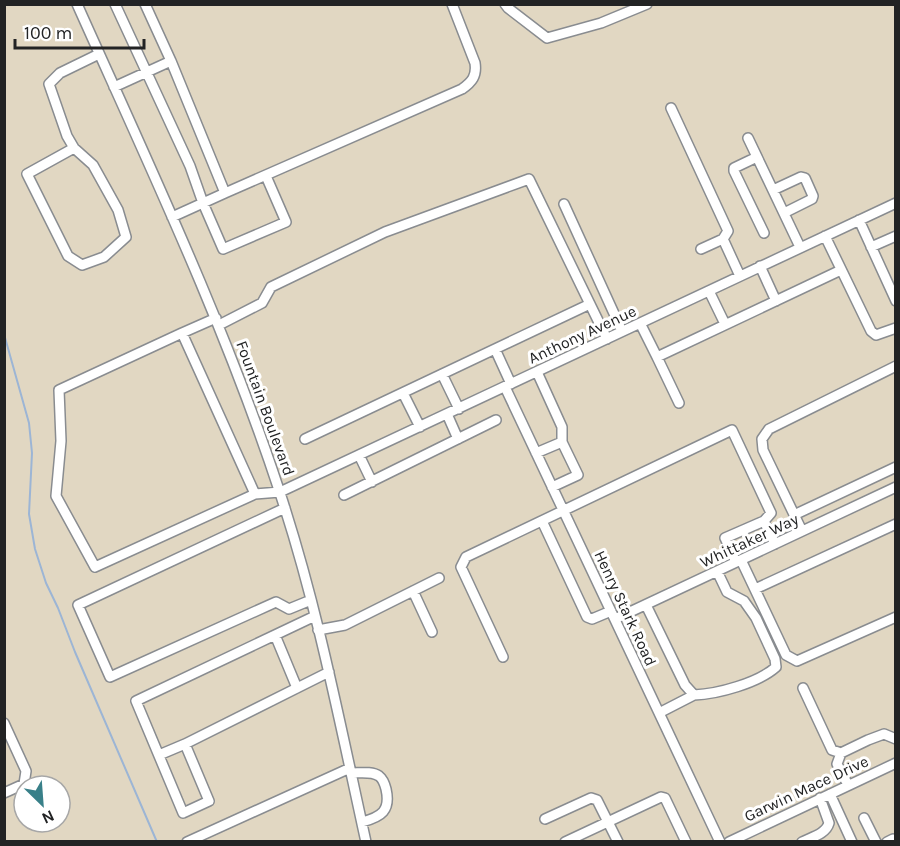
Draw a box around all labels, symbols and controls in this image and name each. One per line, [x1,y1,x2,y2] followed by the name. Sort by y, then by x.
[15,12,144,50] scale bar
[24,22,72,44] text: 100 m
[525,301,639,368] street label: Anthony Avenue
[232,338,299,478] street label: Fountain Boulevard
[697,509,802,572] street label: Whittaker Way
[590,547,661,669] street label: Henry Stark Road
[741,751,871,826] street label: Garwin Mace Drive
[12,774,72,834] north arrow
[39,806,57,828] text: N

